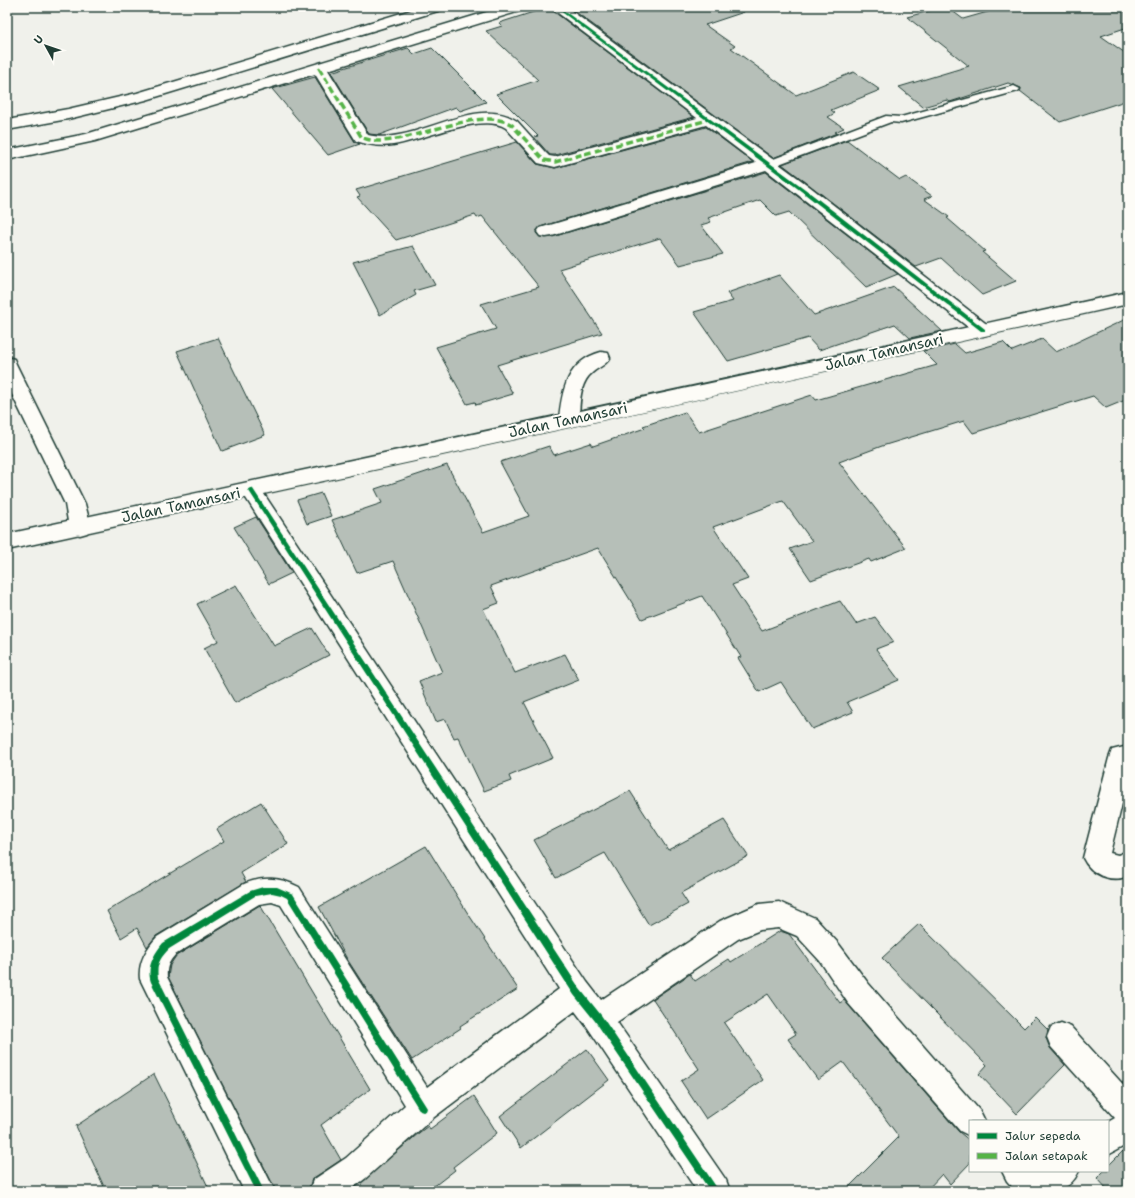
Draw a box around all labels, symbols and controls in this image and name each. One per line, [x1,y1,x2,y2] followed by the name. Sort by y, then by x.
[26,26,66,66] north arrow
[31,32,47,48] text: U
[823,329,945,375] street label: Jalan Tamansari
[507,398,629,442] street label: Jalan Tamansari
[120,483,242,527] street label: Jalan Tamansari
[969,1120,1109,1172] legend
[1005,1128,1081,1144] text: Jalur sepeda
[1005,1148,1088,1164] text: Jalan setapak

